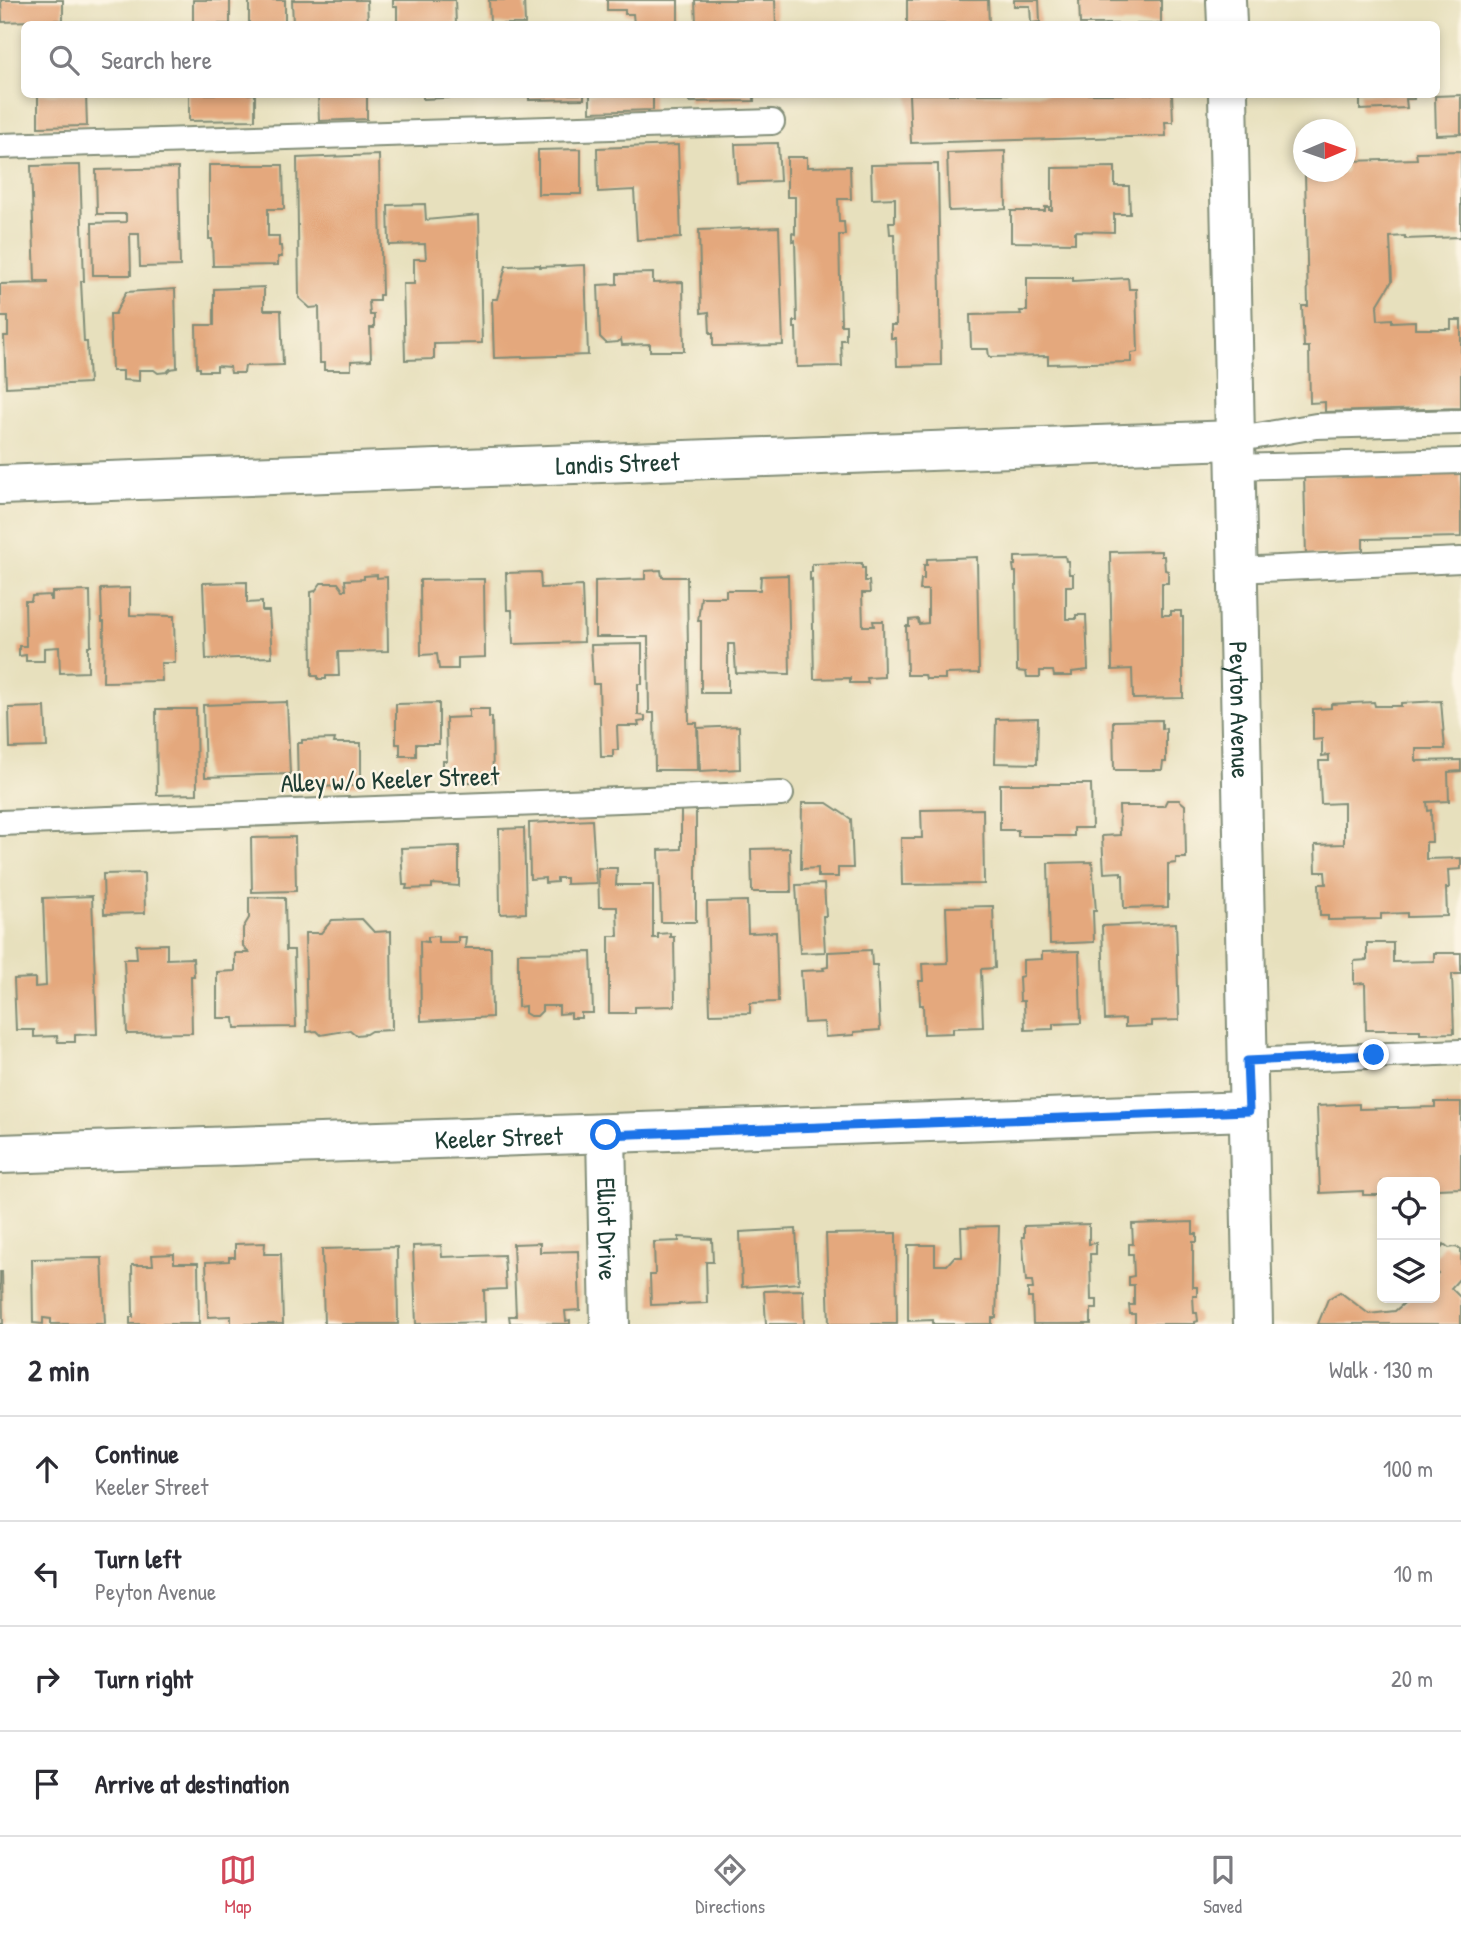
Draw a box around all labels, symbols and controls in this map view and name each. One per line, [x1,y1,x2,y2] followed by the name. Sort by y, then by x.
[21,21,1440,98] search box
[45,41,83,79] icon: search
[101,42,212,77] text: Search here
[1293,119,1356,182] north arrow
[555,443,681,482] street label: Landis Street
[1222,641,1259,779] street label: Peyton Avenue
[280,758,501,800] street label: Alley w/o Keeler Street
[1358,1039,1389,1070] route end
[434,1117,564,1157] street label: Keeler Street
[590,1119,621,1150] route start
[589,1177,627,1281] street label: Elliot Drive
[1377,1177,1440,1303] map controls
[1377,1177,1440,1240] button: locate
[1377,1240,1440,1303] button: layers
[28,1350,90,1390] text: 2 min
[1329,1354,1433,1385] text: Walk · 130 m
[95,1436,179,1471] text: Continue
[28,1450,66,1488] icon: ahead
[1383,1453,1433,1484] text: 100 m
[95,1471,208,1502] text: Keeler Street
[95,1541,181,1576] text: Turn left
[28,1555,66,1593] icon: left
[1393,1558,1433,1589] text: 10 m
[95,1576,216,1607] text: Peyton Avenue
[28,1660,66,1698] icon: right
[95,1661,193,1696] text: Turn right
[1391,1663,1433,1694] text: 20 m
[28,1765,66,1803] icon: arrive
[95,1766,290,1801] text: Arrive at destination
[219,1851,257,1919] tab: Map
[695,1851,765,1919] tab: Directions
[1203,1851,1242,1919] tab: Saved

